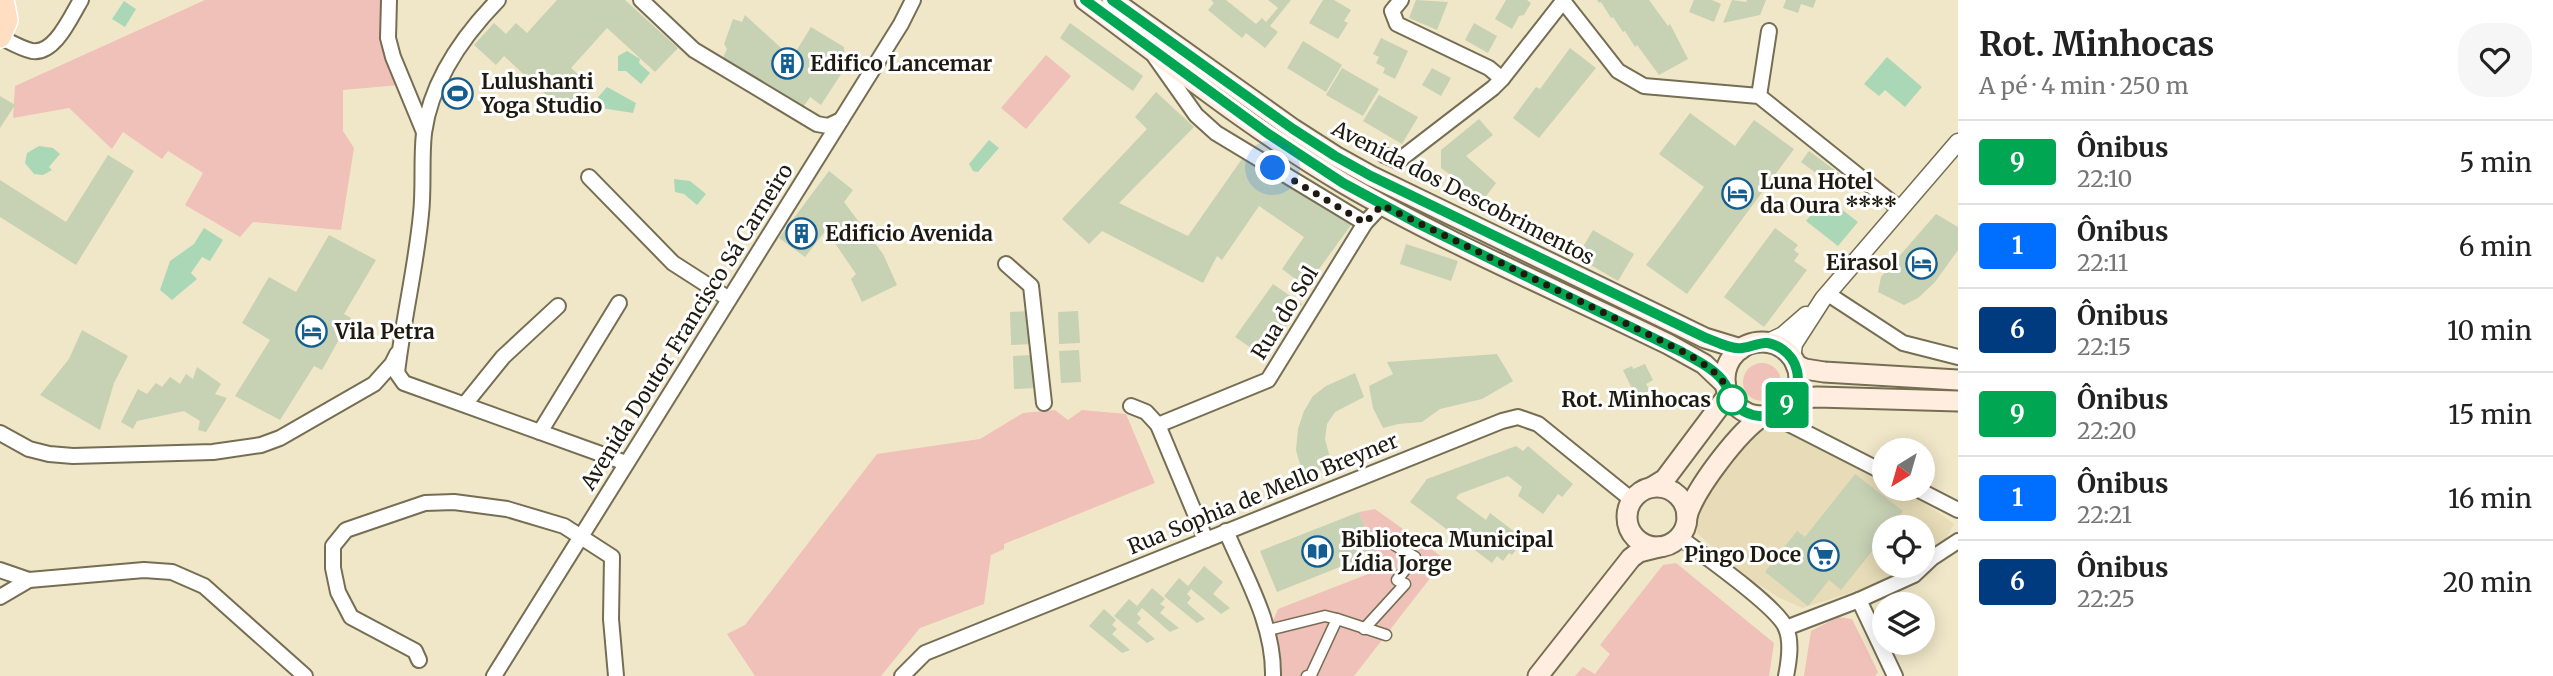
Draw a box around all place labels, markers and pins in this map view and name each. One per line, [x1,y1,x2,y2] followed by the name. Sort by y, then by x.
[770,47,804,81] building icon: Edifico Lancemar
[810,50,992,77] place label: Edifico Lancemar
[480,68,602,119] place label: Lulushanti Yoga Studio
[441,77,475,111] sports icon: Lulushanti Yoga Studio
[1760,168,1897,219] place label: Luna Hotel da Oura ****
[1720,177,1754,211] hotel icon: Luna Hotel da Oura ****
[785,217,819,251] building icon: Edificio Avenida
[825,220,993,247] place label: Edificio Avenida
[1904,246,1938,280] hotel icon: Eirasol
[1826,249,1898,276] place label: Eirasol
[295,315,329,349] hotel icon: Vila Petra
[334,318,435,345] place label: Vila Petra
[1717,385,1747,415] marker: Rot. Minhocas
[1561,386,1711,413] place label: Rot. Minhocas
[1341,526,1554,577] place label: Biblioteca Municipal Lídia Jorge
[1301,535,1335,569] library icon: Biblioteca Municipal Lídia Jorge
[1807,538,1841,572] supermarket icon: Pingo Doce
[1684,541,1801,568] place label: Pingo Doce

